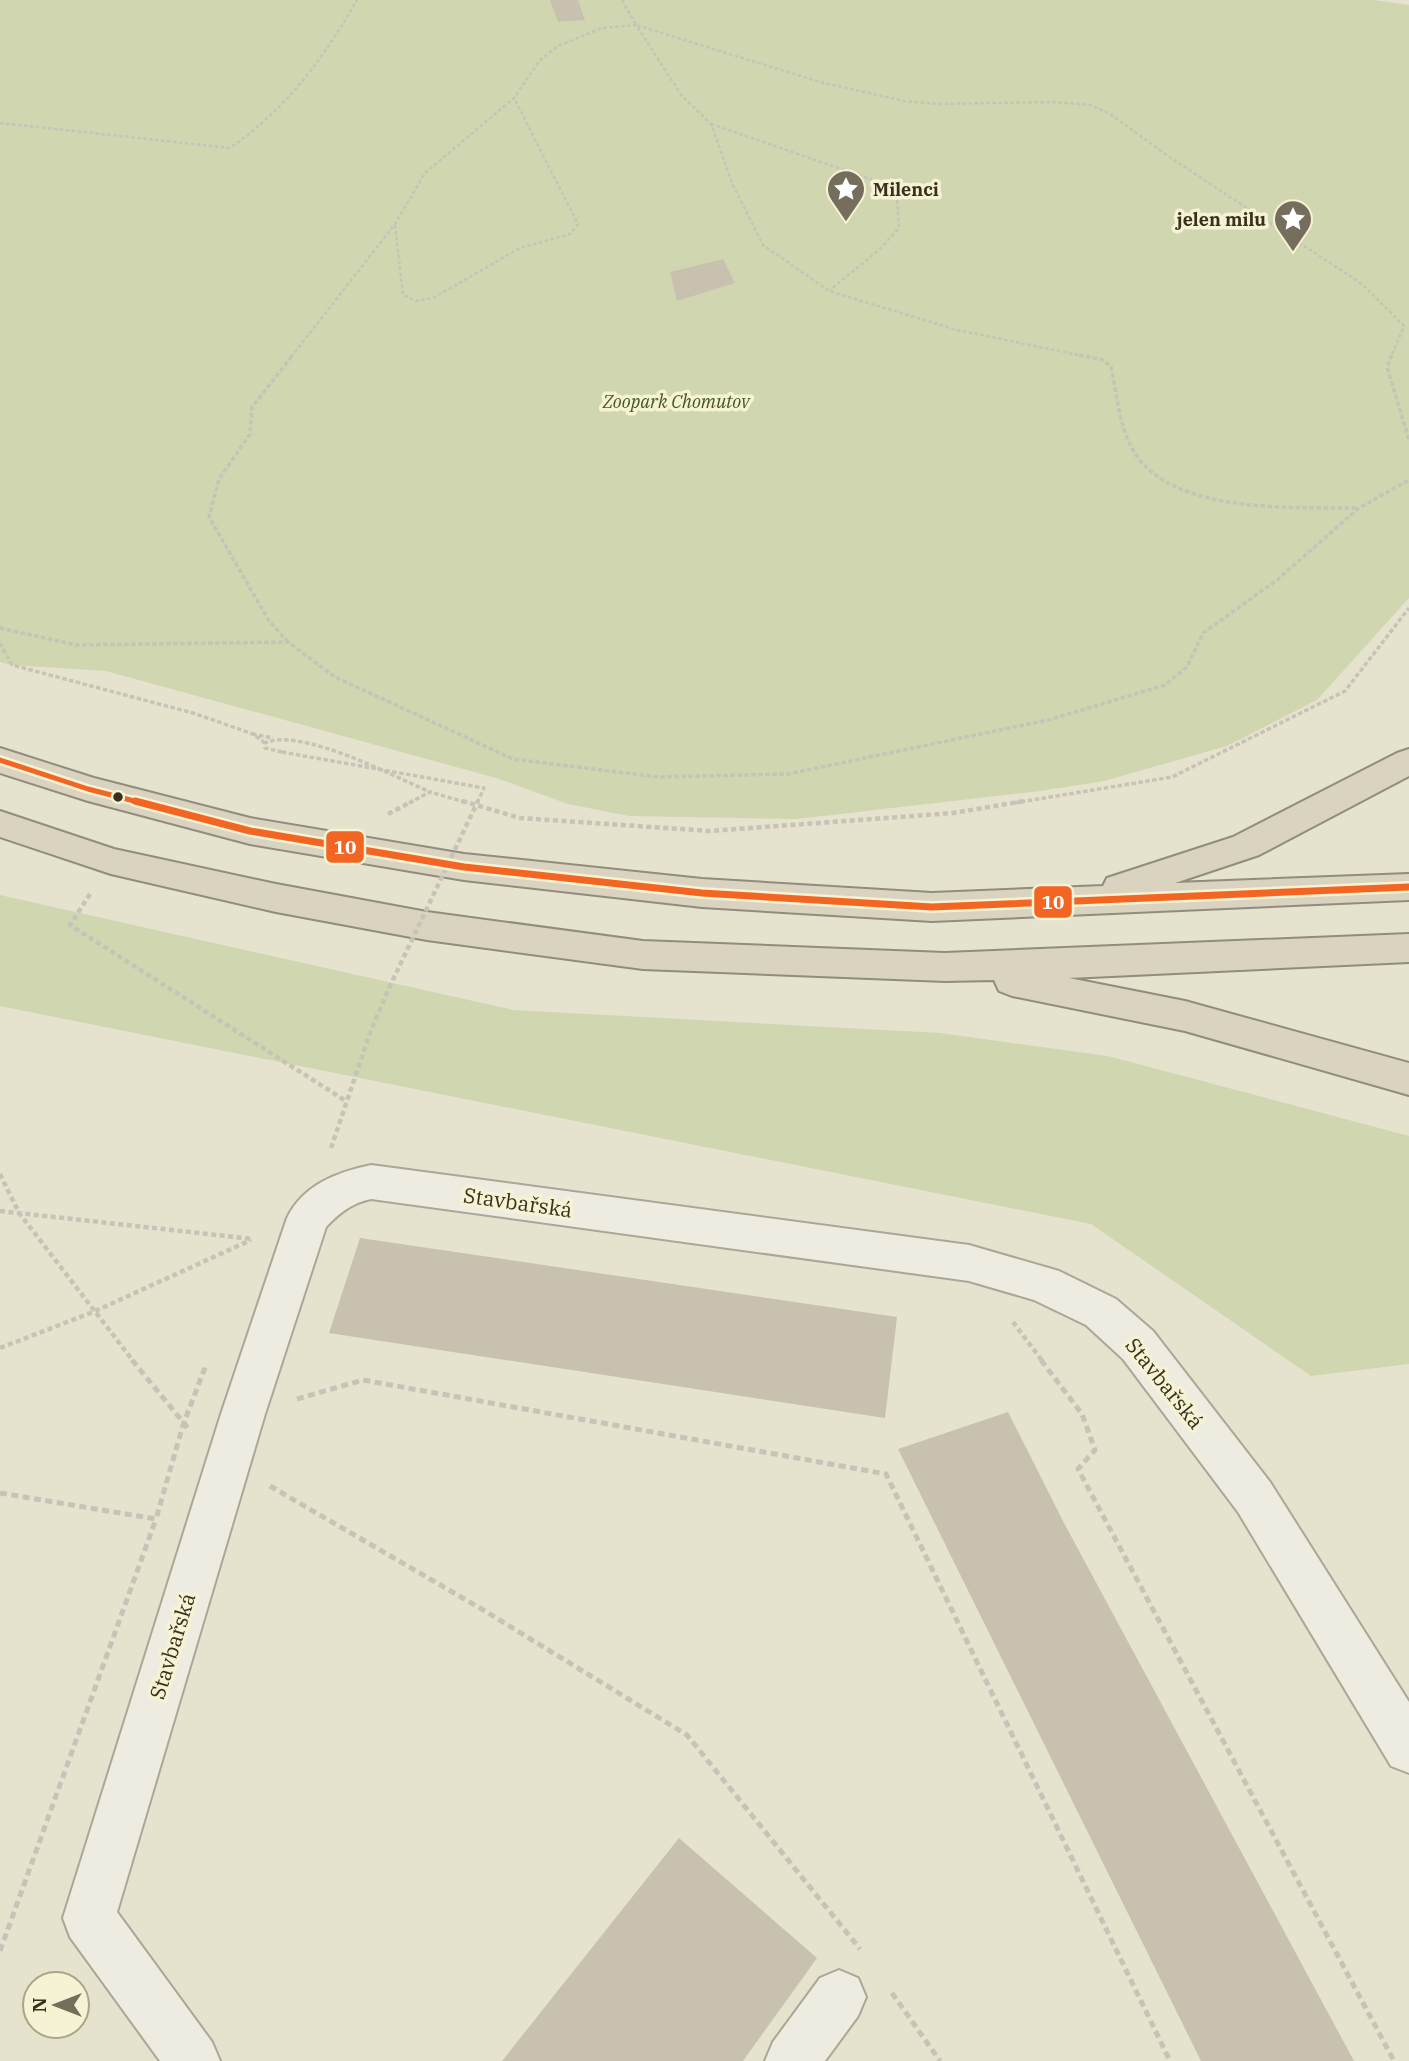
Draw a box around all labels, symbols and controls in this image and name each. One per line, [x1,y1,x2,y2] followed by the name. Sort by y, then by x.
[825,168,867,223] place icon: Milenci
[873,178,939,201] place label: Milenci
[1272,198,1314,253] place icon: jelen milu
[1175,208,1266,231] place label: jelen milu
[602,390,751,413] park label: Zoopark Chomutov
[111,790,125,804] unlabelled marker
[325,830,365,864] line badge: 10
[334,835,356,859] text: 10
[1033,885,1073,919] line badge: 10
[1042,890,1064,914] text: 10
[462,1181,574,1223] street label: Stavbařská
[1120,1332,1210,1434] street label: Stavbařská
[143,1589,201,1703] street label: Stavbařská
[21,1970,91,2040] north arrow
[27,1997,51,2013] text: N

